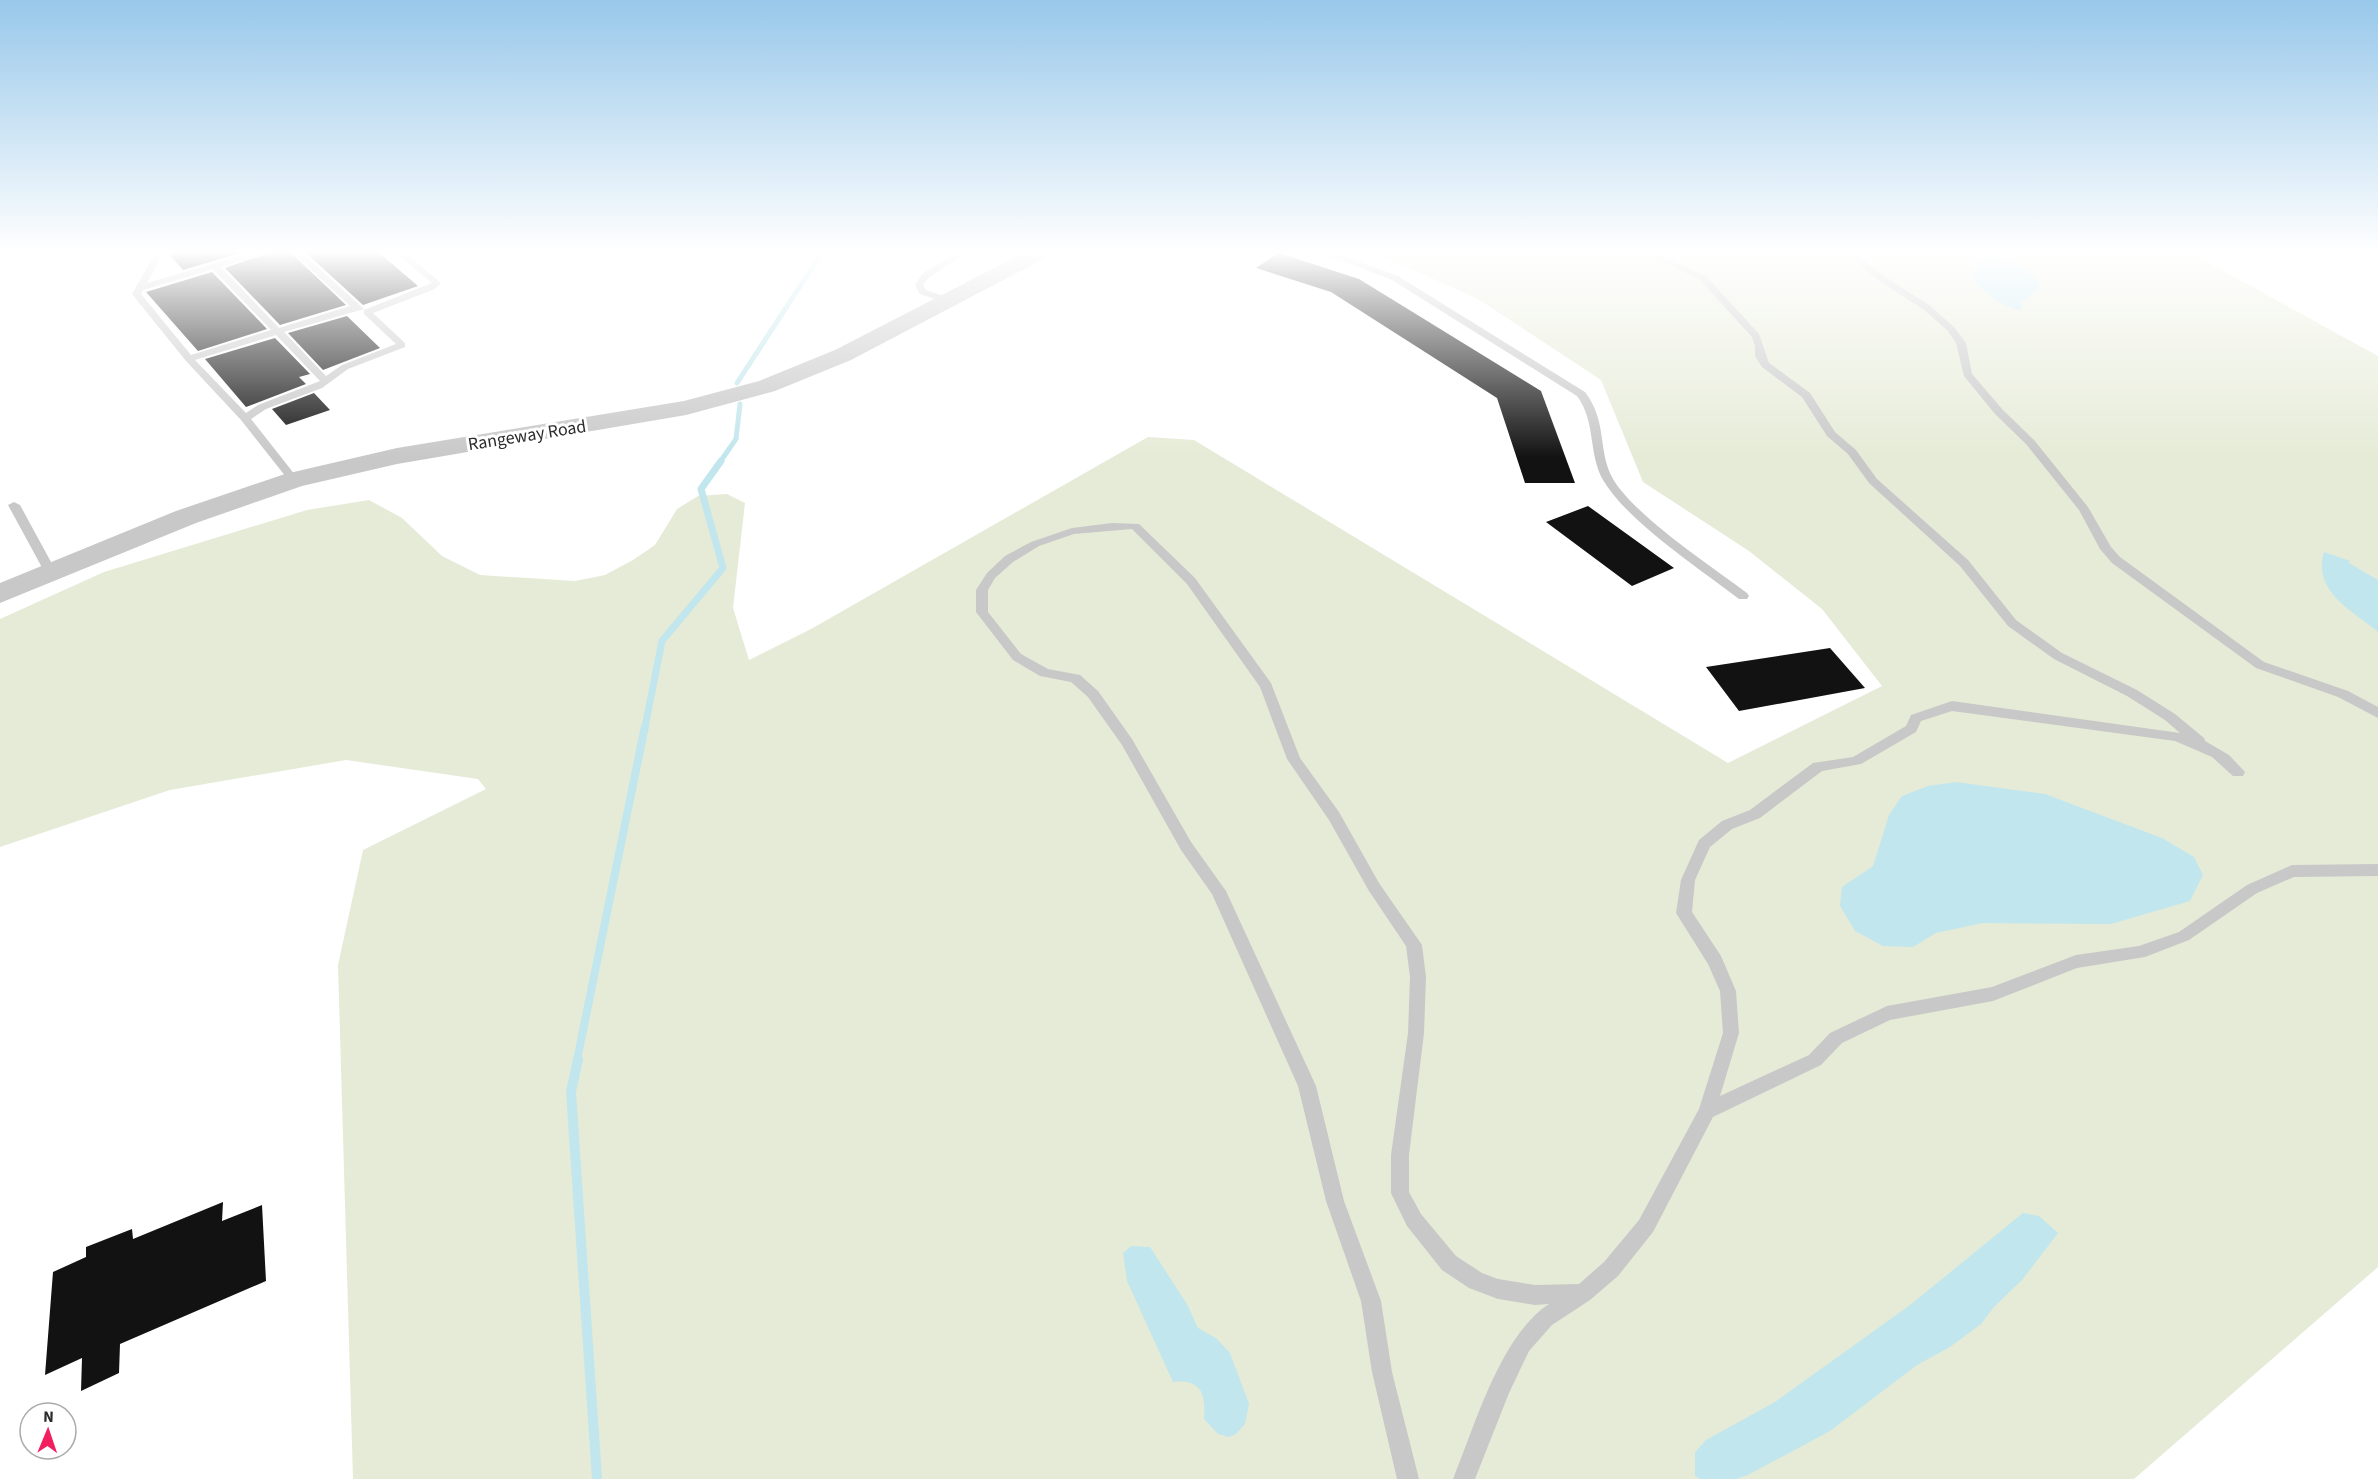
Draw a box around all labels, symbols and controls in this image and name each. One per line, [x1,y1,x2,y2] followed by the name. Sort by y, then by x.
[466,414,588,457] street label: Rangeway Road
[18,1401,78,1461] north arrow
[43,1406,54,1428] text: N

